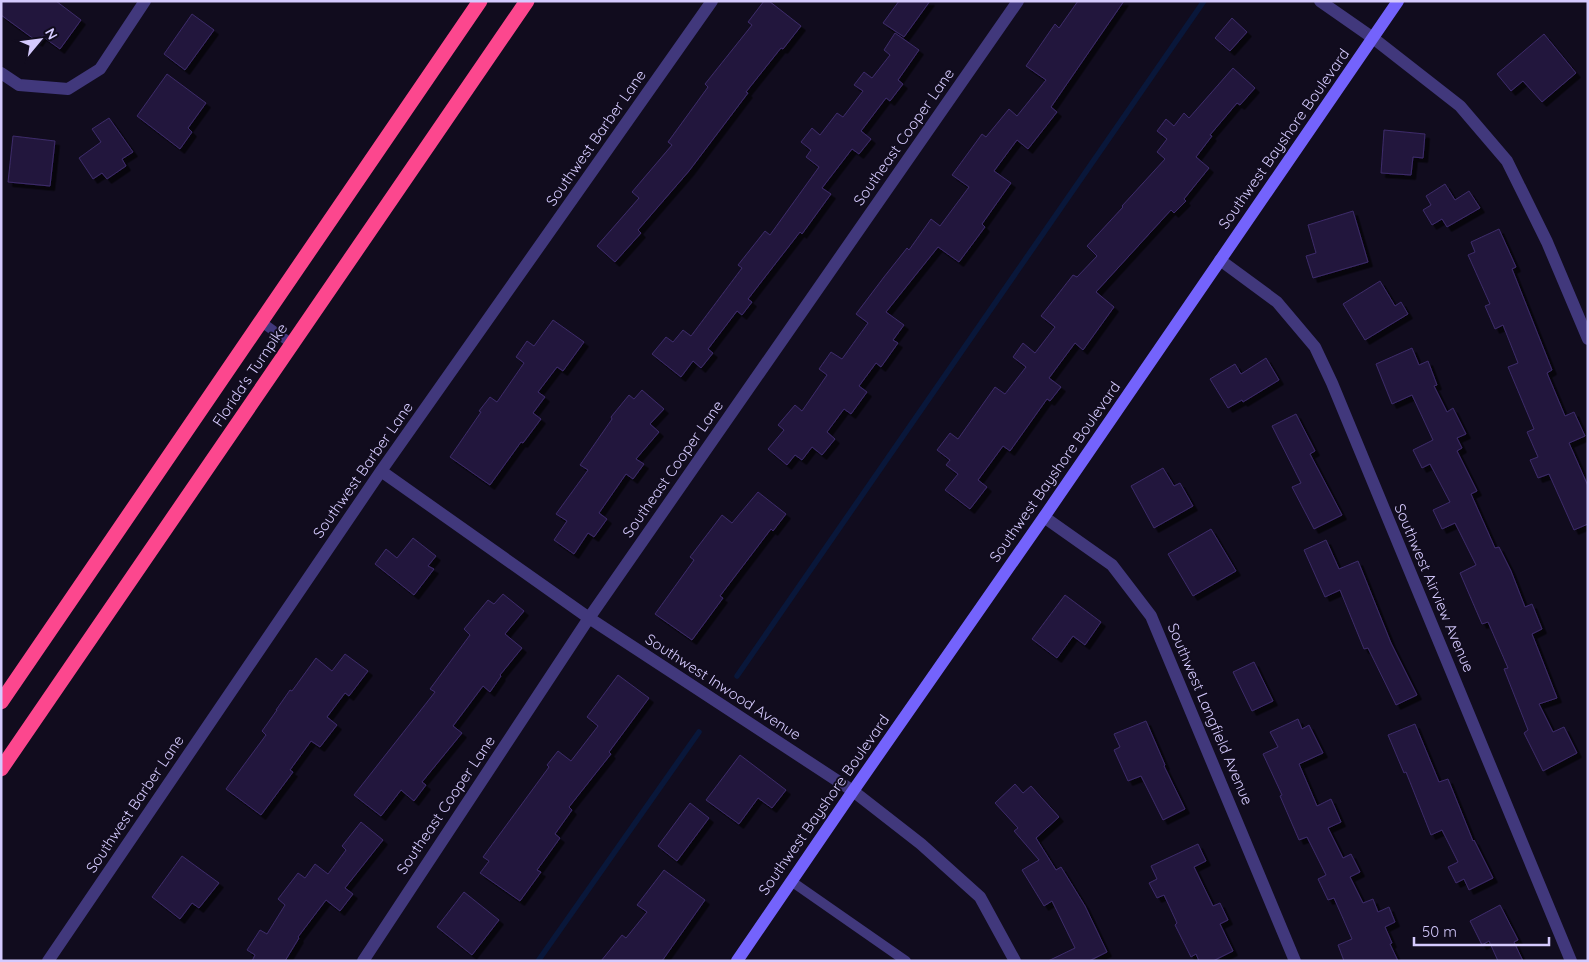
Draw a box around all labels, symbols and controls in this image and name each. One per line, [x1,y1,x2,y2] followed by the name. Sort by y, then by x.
[15,15,65,65] north arrow
[41,25,62,43] text: N
[1214,45,1353,233] street label: Southwest Bayshore Boulevard
[849,64,958,209] street label: Southeast Cooper Lane
[541,66,650,209] street label: Southwest Barber Lane
[208,319,291,430] street label: Florida's Turnpike
[985,378,1124,566] street label: Southwest Bayshore Boulevard
[618,396,727,541] street label: Southeast Cooper Lane
[308,398,417,541] street label: Southwest Barber Lane
[1390,501,1479,675] street label: Southwest Airview Avenue
[1164,620,1257,808] street label: Southwest Langfield Avenue
[642,629,805,744] street label: Southwest Inwood Avenue
[754,711,893,899] street label: Southwest Bayshore Boulevard
[81,731,188,876] street label: Southwest Barber Lane
[392,732,499,878] street label: Southeast Cooper Lane
[1414,914,1549,946] scale bar
[1422,922,1457,941] text: 50 m

